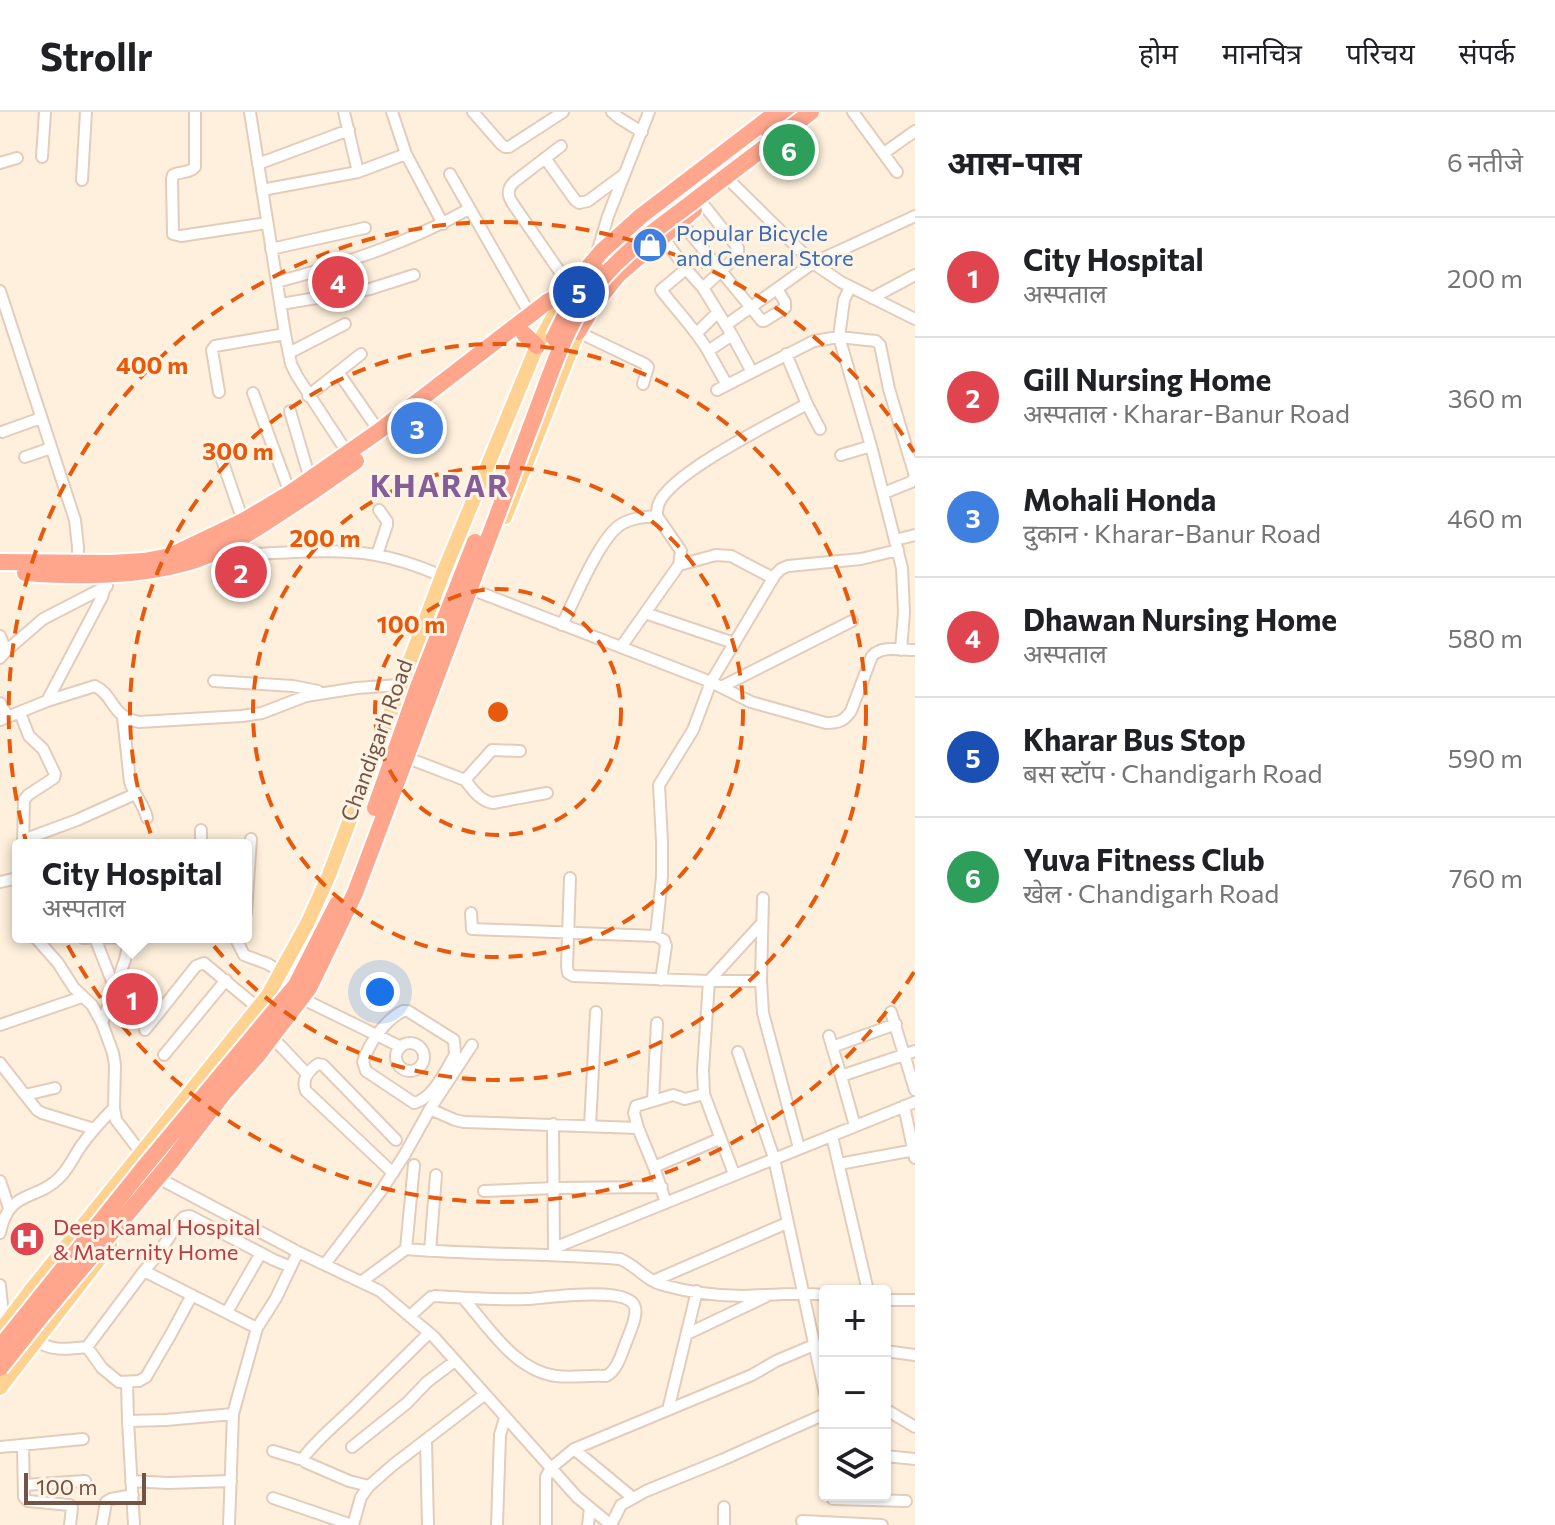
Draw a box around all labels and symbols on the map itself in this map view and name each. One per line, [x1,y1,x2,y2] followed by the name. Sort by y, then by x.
[763,120,815,180] pin: 6
[676,219,854,271] place label: Popular Bicycle and General Store
[631,226,669,264] shop icon: Popular Bicycle and General Store
[312,252,364,312] pin: 4
[553,262,605,322] pin: 5
[116,350,188,379] text: 400 m
[391,398,443,458] pin: 3
[202,436,274,465] text: 300 m
[370,466,510,503] district label: KHARAR
[290,523,360,552] text: 200 m
[215,542,267,602] pin: 2
[377,609,445,638] text: 100 m
[334,655,418,825] street label: Chandigarh Road
[484,698,512,726] centre of rings
[106,969,158,1029] pin: 1
[360,972,400,1012] your location
[53,1213,261,1265] place label: Deep Kamal Hospital & Maternity Home
[8,1220,46,1258] hospital icon: Deep Kamal Hospital & Maternity Home
[24,1469,146,1505] scale bar

